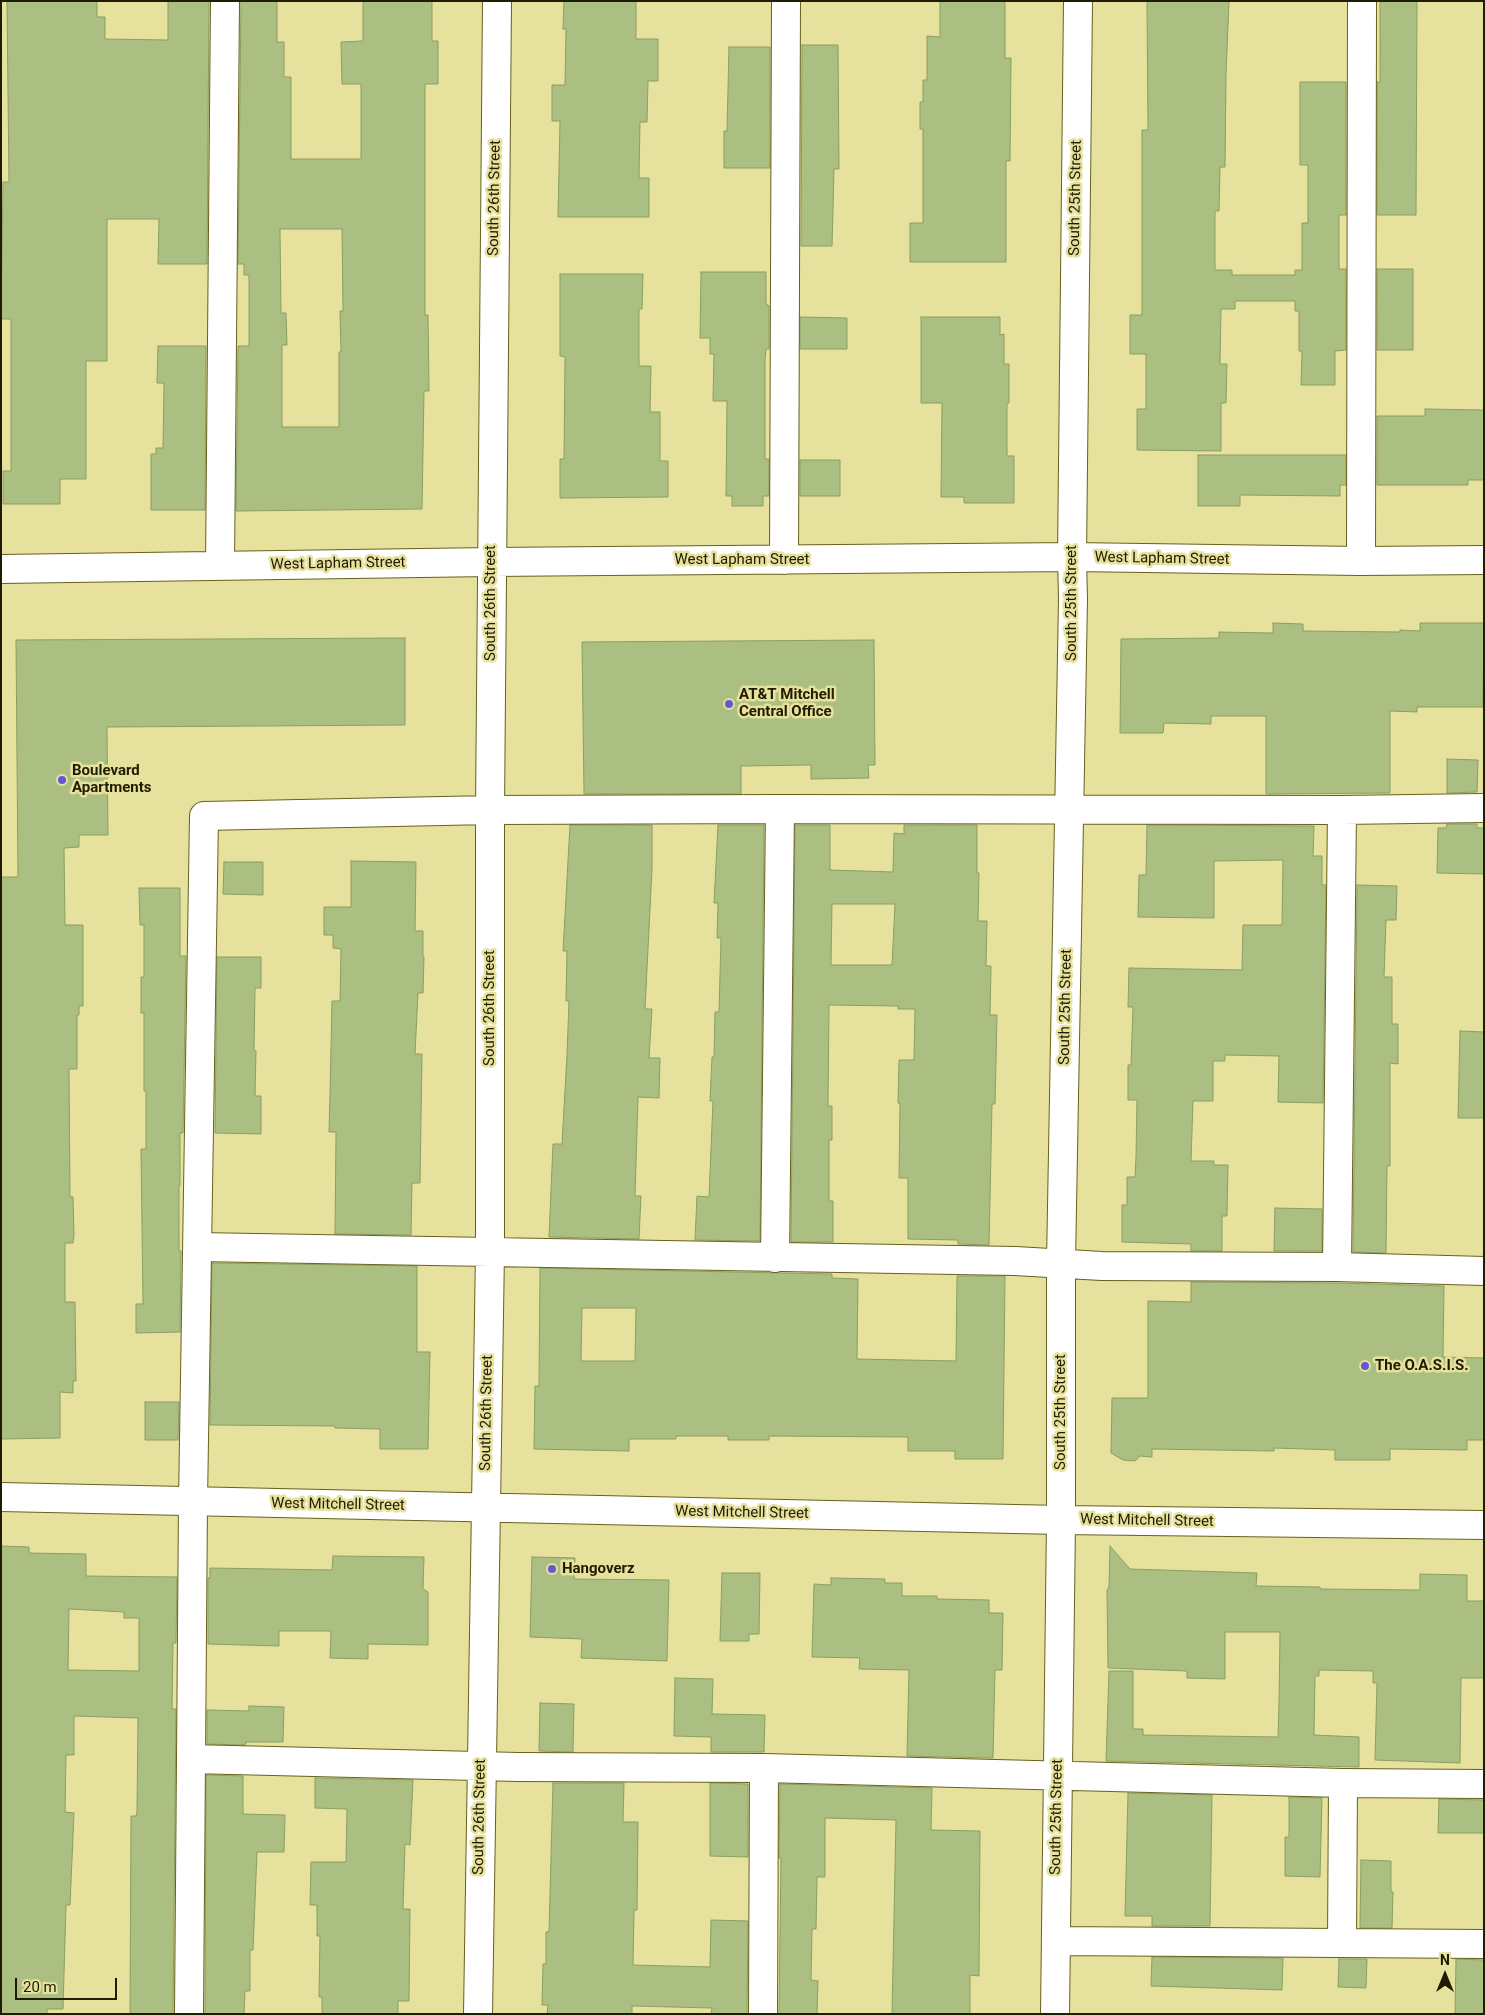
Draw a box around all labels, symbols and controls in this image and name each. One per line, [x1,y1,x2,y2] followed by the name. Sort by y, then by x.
[485,140,505,256] street label: South 26th Street
[1066,140,1086,256] street label: South 25th Street
[482,545,500,661] street label: South 26th Street
[1063,545,1081,661] street label: South 25th Street
[1094,549,1230,569] street label: West Lapham Street
[675,551,809,569] street label: West Lapham Street
[270,554,406,574] street label: West Lapham Street
[739,686,835,721] place label: AT&T Mitchell Central Office
[723,698,735,710] marker: AT&T Mitchell Central Office
[72,762,152,797] place label: Boulevard Apartments
[56,774,68,786] marker: Boulevard Apartments
[1056,949,1076,1065] street label: South 25th Street
[481,950,499,1066] street label: South 26th Street
[1052,1354,1070,1470] street label: South 25th Street
[477,1355,497,1471] street label: South 26th Street
[1375,1357,1469,1375] place label: The O.A.S.I.S.
[1359,1360,1371,1372] marker: The O.A.S.I.S.
[271,1495,405,1515] street label: West Mitchell Street
[675,1503,809,1523] street label: West Mitchell Street
[1080,1511,1214,1531] street label: West Mitchell Street
[562,1560,635,1578] place label: Hangoverz
[546,1563,558,1575] marker: Hangoverz
[470,1759,490,1875] street label: South 26th Street
[1047,1759,1067,1875] street label: South 25th Street
[1420,1950,1470,2000] north arrow
[1440,1952,1450,1968] text: N
[18,1968,120,2000] scale bar
[23,1978,57,1996] text: 20 m

